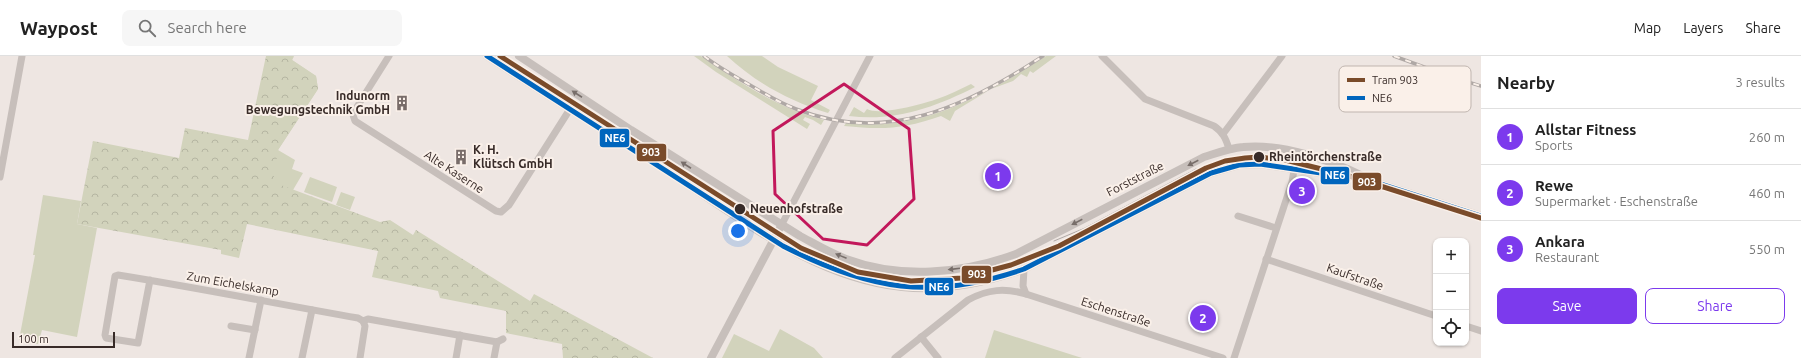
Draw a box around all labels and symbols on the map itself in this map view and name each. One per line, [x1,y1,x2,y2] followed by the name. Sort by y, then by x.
[1339,66,1471,112] legend
[1372,74,1418,86] text: Tram 903
[246,89,390,116] place label: Indunorm Bewegungstechnik GmbH
[572,90,582,98] one-way arrow
[1372,92,1392,104] text: NE6
[393,94,411,112] building icon: Indunorm Bewegungstechnik GmbH
[599,128,630,148] line badge: NE6
[605,132,625,144] text: NE6
[473,143,553,170] place label: K. H. Klütsch GmbH
[636,143,667,162] line badge: 903
[642,146,660,158] text: 903
[422,148,486,196] street label: Alte Kaserne
[452,148,470,166] building icon: K. H. Klütsch GmbH
[1252,150,1266,164] marker: Rheintörchenstraße
[1269,150,1382,163] place label: Rheintörchenstraße
[1104,159,1165,198] street label: Forststraße
[1187,160,1198,166] one-way arrow
[681,161,691,169] one-way arrow
[985,161,1011,191] pin: 1
[1320,166,1350,185] line badge: NE6
[1325,169,1345,181] text: NE6
[1352,172,1382,191] line badge: 903
[1289,176,1315,206] pin: 3
[1358,176,1376,188] text: 903
[733,202,747,216] marker: Neuenhofstraße
[750,202,843,215] place label: Neuenhofstraße
[1071,219,1083,226] one-way arrow
[728,221,748,241] your location
[835,253,847,259] one-way arrow
[1325,261,1385,292] street label: Kaufstraße
[961,265,992,284] line badge: 903
[947,266,960,272] one-way arrow
[968,268,986,280] text: 903
[186,269,280,298] street label: Zum Eichelskamp
[924,277,954,296] line badge: NE6
[929,281,949,293] text: NE6
[1080,294,1153,329] street label: Eschenstraße
[1190,303,1216,333] pin: 2
[12,330,115,349] scale bar

